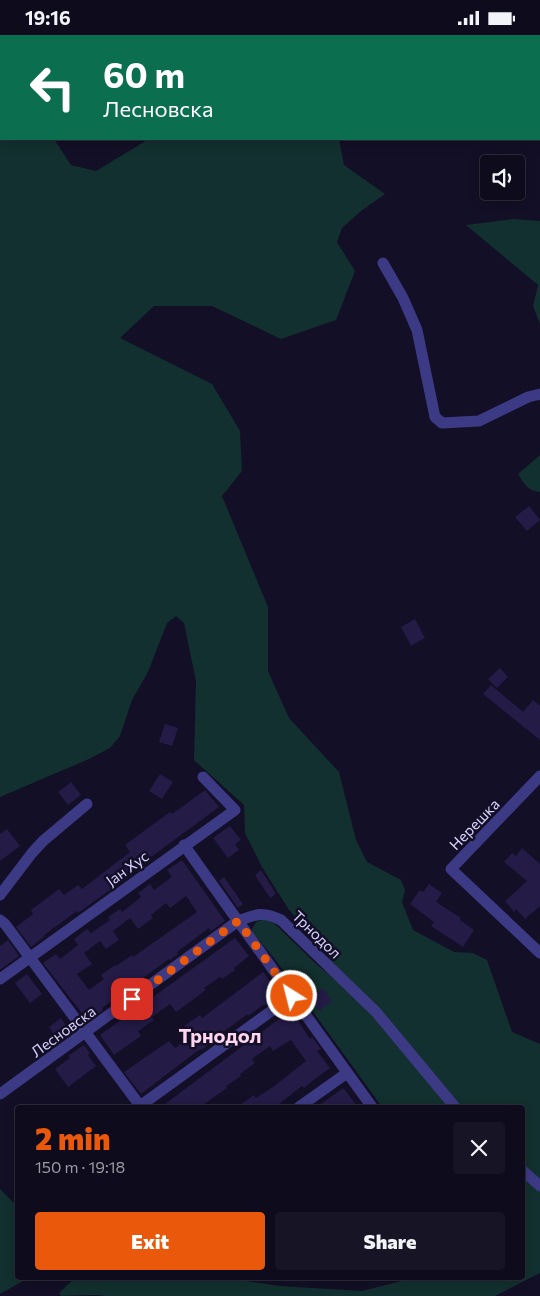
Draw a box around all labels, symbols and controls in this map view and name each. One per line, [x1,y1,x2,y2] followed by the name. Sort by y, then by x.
[25,6,71,29] text: 19:16
[103,52,185,95] text: 60 m
[20,55,85,120] icon: left
[103,95,213,122] text: Лесновска
[480,155,525,200] map controls
[480,155,525,200] button: sound
[445,795,503,853] street label: Нерешка
[102,847,152,889] street label: Јан Хус
[289,906,345,962] street label: Трнодол
[265,969,317,1021] position arrow
[111,978,153,1020] pin
[118,985,146,1013] icon: arrive
[27,1002,99,1060] street label: Лесновска
[179,1023,261,1047] district label: Трнодол
[35,1119,110,1156] text: 2 min
[453,1122,505,1174] button: close
[35,1157,125,1176] text: 150 m · 19:18
[35,1212,265,1270] button: Exit
[275,1212,505,1270] button: Share

